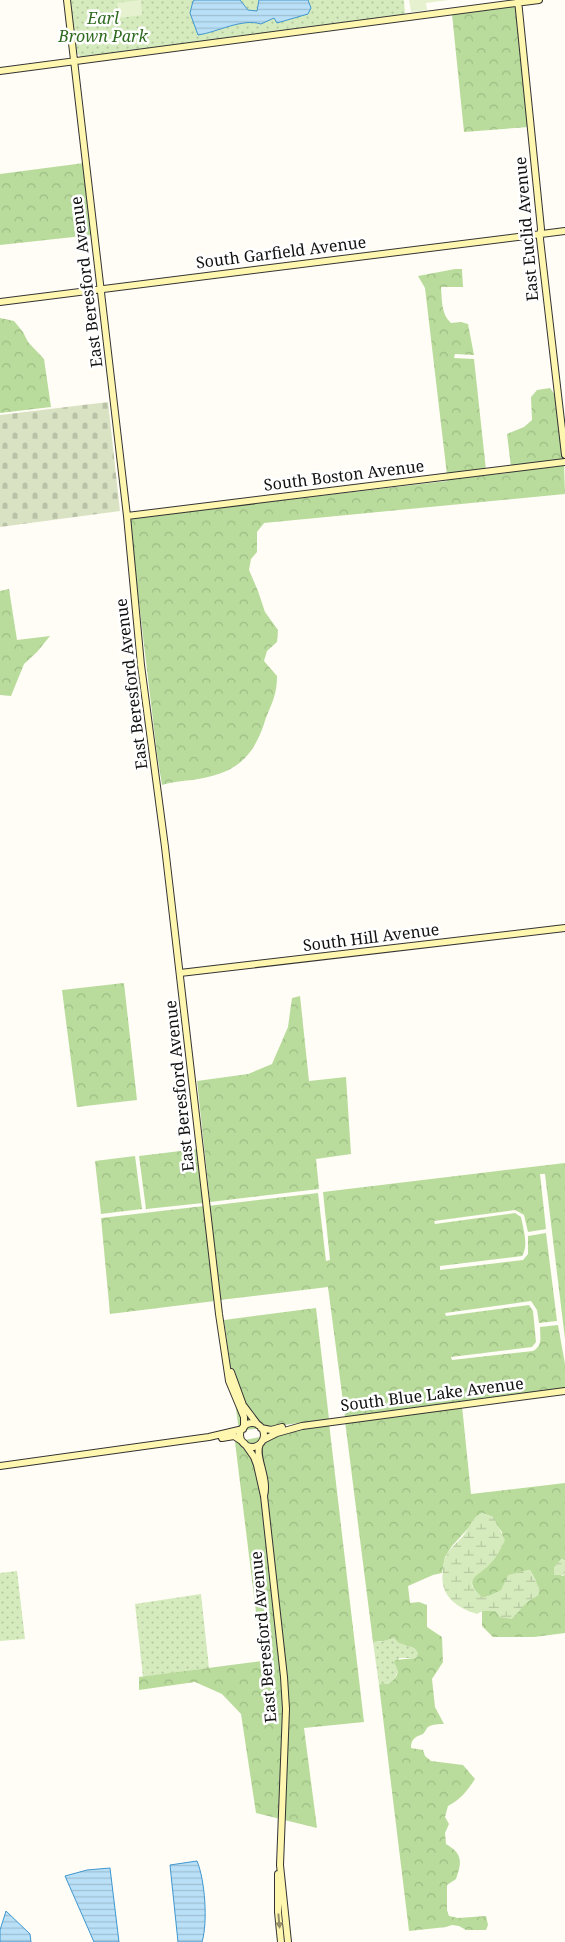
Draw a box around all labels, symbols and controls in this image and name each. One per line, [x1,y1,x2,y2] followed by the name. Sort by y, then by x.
[57,7,149,47] park label: Earl Brown Park
[509,156,543,302] street label: East Euclid Avenue
[65,195,107,369] street label: East Beresford Avenue
[195,231,367,273] street label: South Garfield Avenue
[263,454,425,496] street label: South Boston Avenue
[110,597,152,771] street label: East Beresford Avenue
[302,918,440,956] street label: South Hill Avenue
[159,999,199,1173] street label: East Beresford Avenue
[339,1372,525,1416] street label: South Blue Lake Avenue
[245,1550,281,1724] street label: East Beresford Avenue
[275,1913,283,1929] one-way arrow

